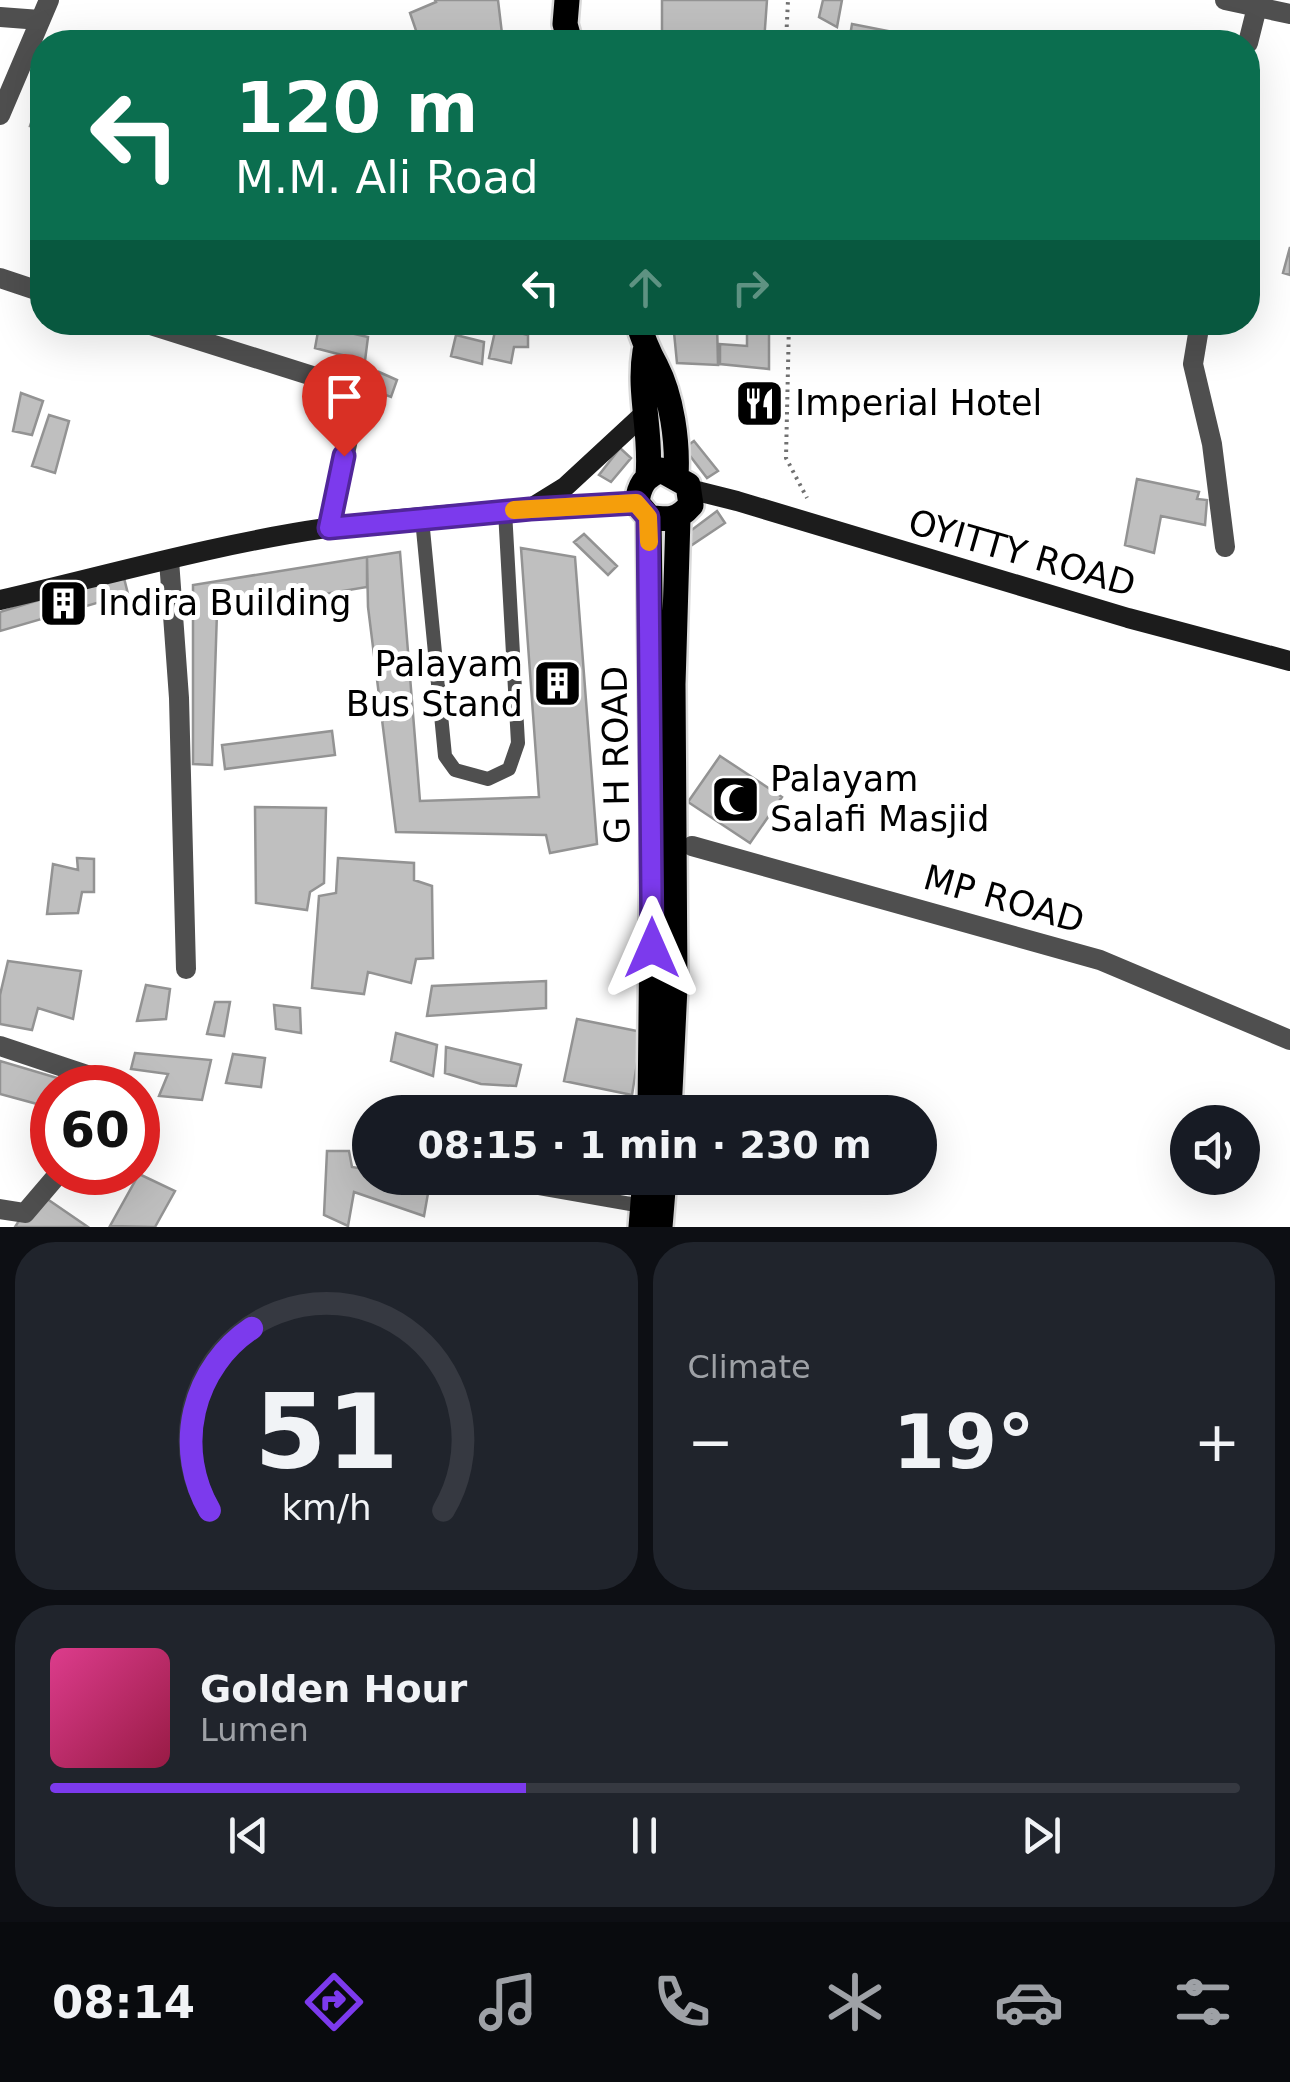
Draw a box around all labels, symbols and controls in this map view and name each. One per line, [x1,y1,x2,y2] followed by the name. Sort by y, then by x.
[235,67,478,149] text: 120 m
[70,70,200,200] icon: left
[235,151,539,204] text: M.M. Ali Road
[513,260,568,315] icon: left
[618,260,673,315] icon: ahead
[723,260,778,315] icon: right
[302,354,387,457] pin
[317,369,372,424] icon: arrive
[734,377,786,429] restaurant icon: Imperial Hotel
[795,383,1042,423] place label: Imperial Hotel
[904,502,1140,604] street label: OYITTY ROAD
[37,577,89,629] building icon: Indira Building
[98,583,351,623] place label: Indira Building
[346,644,523,724] place label: Palayam Bus Stand
[532,658,584,710] building icon: Palayam Bus Stand
[594,666,638,844] street label: G H ROAD
[770,759,990,839] place label: Palayam Salafi Masjid
[709,773,761,825] mosque icon: Palayam Salafi Masjid
[919,857,1089,941] street label: MP ROAD
[600,896,704,1000] position arrow
[30,1065,160,1195] speed limit sign: 60
[1170,1105,1260,1195] map controls
[1170,1105,1260,1195] button: sound
[417,1123,872,1167] text: 08:15 · 1 min · 230 m
[688,1348,811,1386] text: Climate
[254,1371,399,1493] text: 51
[893,1398,1035,1486] text: 19°
[688,1410,734,1474] text: −
[1194,1410,1240,1474] text: +
[281,1487,371,1528] text: km/h
[200,1667,467,1711] text: Golden Hour
[200,1711,309,1749] text: Lumen
[221,1808,276,1863] icon: previous
[617,1808,672,1863] icon: pause
[1014,1808,1069,1863] icon: next
[299,1967,369,2037] icon: directions
[473,1967,543,2037] icon: music
[647,1967,717,2037] icon: phone
[820,1967,890,2037] icon: climate
[994,1967,1064,2037] icon: car
[1168,1967,1238,2037] icon: filters
[52,1976,195,2029] text: 08:14

